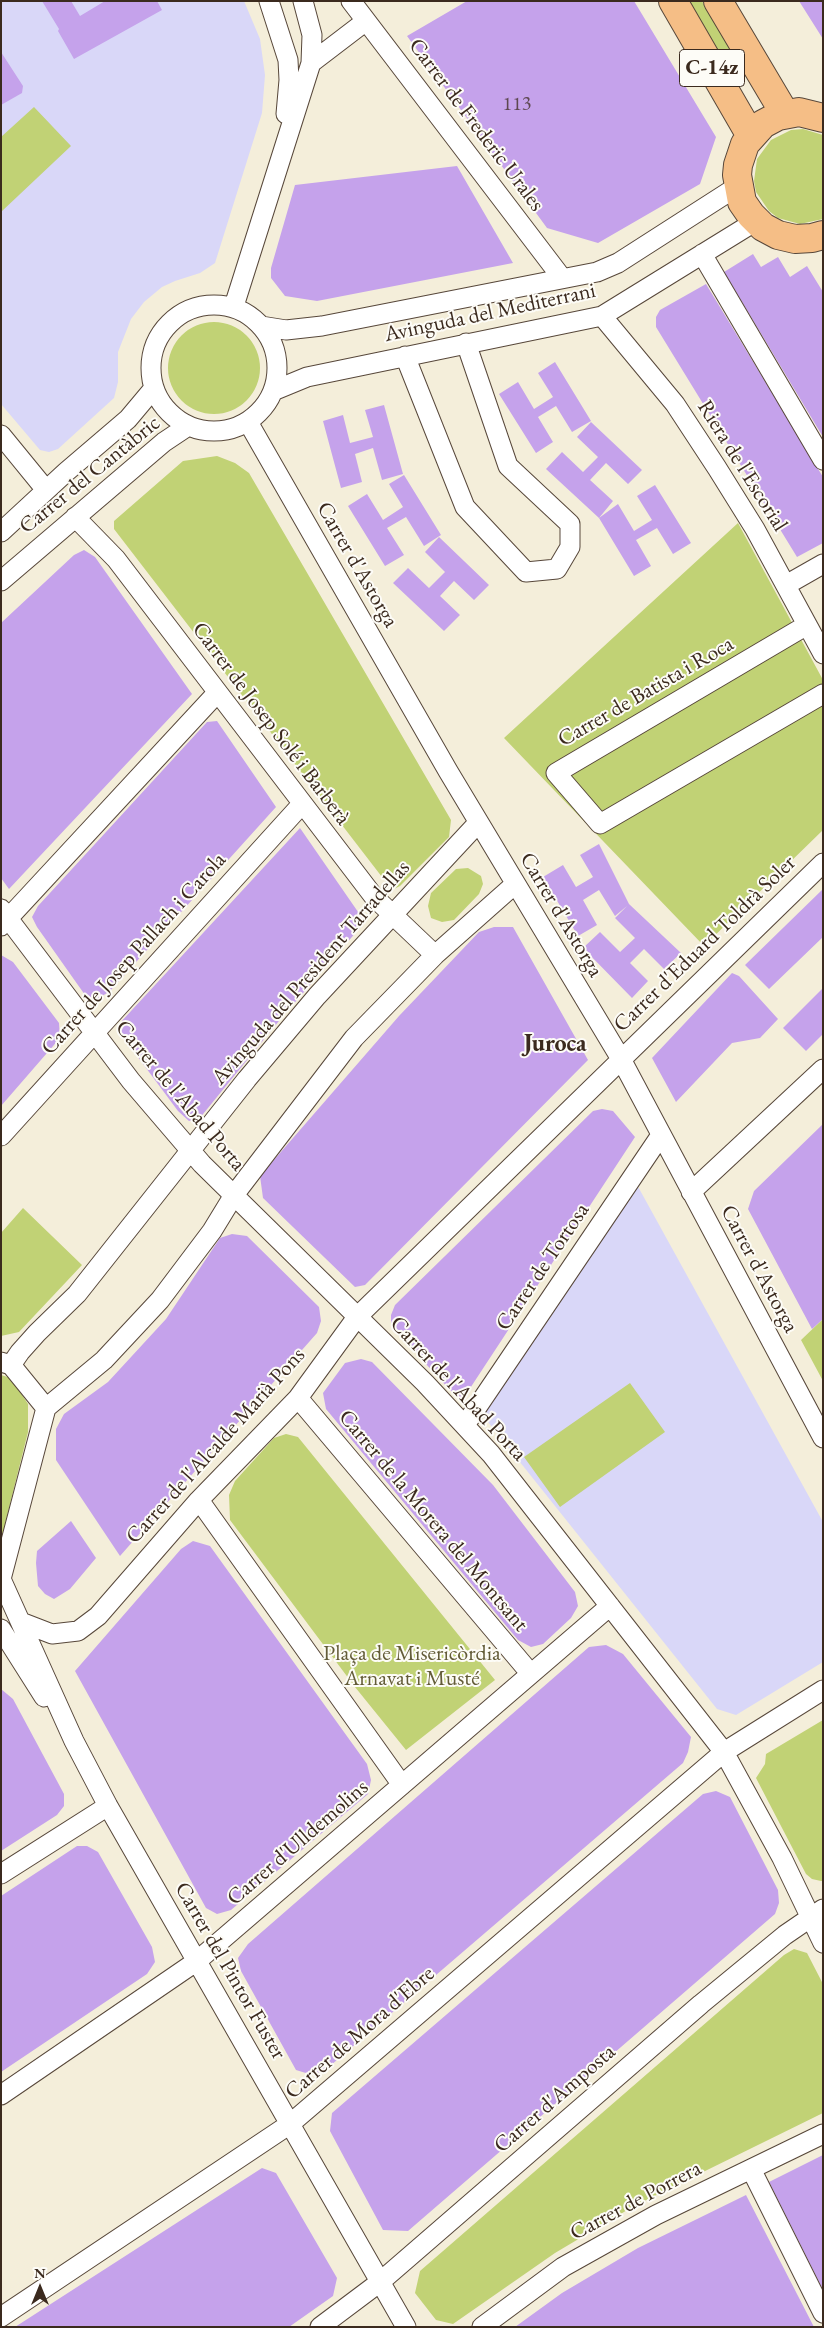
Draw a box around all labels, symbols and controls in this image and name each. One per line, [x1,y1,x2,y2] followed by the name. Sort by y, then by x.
[402,33,550,217] street label: Carrer de Frederic Urales
[680,49,744,86] road number: C-14z
[503,93,531,117] house number: 113
[382,278,598,348] street label: Avinguda del Mediterrani
[691,396,793,536] street label: Riera de l'Escorial
[14,410,166,540] street label: Carrer del Cantàbric
[310,497,404,633] street label: Carrer d'Astorga
[186,617,356,831] street label: Carrer de Josep Solé i Barberà
[553,631,739,753] street label: Carrer de Batista i Roca
[36,847,232,1061] street label: Carrer de Josep Pallach i Carola
[513,848,609,982] street label: Carrer d'Astorga
[608,850,802,1038] street label: Carrer d'Eduard Toldrà Soler
[206,855,416,1091] street label: Avinguda del President Tarradellas
[109,1015,251,1177] street label: Carrer de l'Abad Porta
[523,1030,587,1058] district label: Juroca
[491,1198,595,1336] street label: Carrer de Tortosa
[714,1201,804,1337] street label: Carrer d'Astorga
[384,1311,532,1467] street label: Carrer de l'Abad Porta
[121,1342,311,1550] street label: Carrer de l'Alcalde Marià Pons
[332,1405,534,1637] street label: Carrer de la Morera del Montsant
[323,1641,501,1692] park label: Plaça de Misericòrdia Arnavat i Musté
[222,1774,374,1912] street label: Carrer d'Ulldemolins
[168,1878,292,2064] street label: Carrer del Pintor Fuster
[280,1961,440,2105] street label: Carrer de Mora d'Ebre
[489,2039,621,2159] street label: Carrer d'Amposta
[566,2155,706,2247] street label: Carrer de Porrera
[15,2263,65,2313] north arrow
[34,2264,46,2282] text: N

